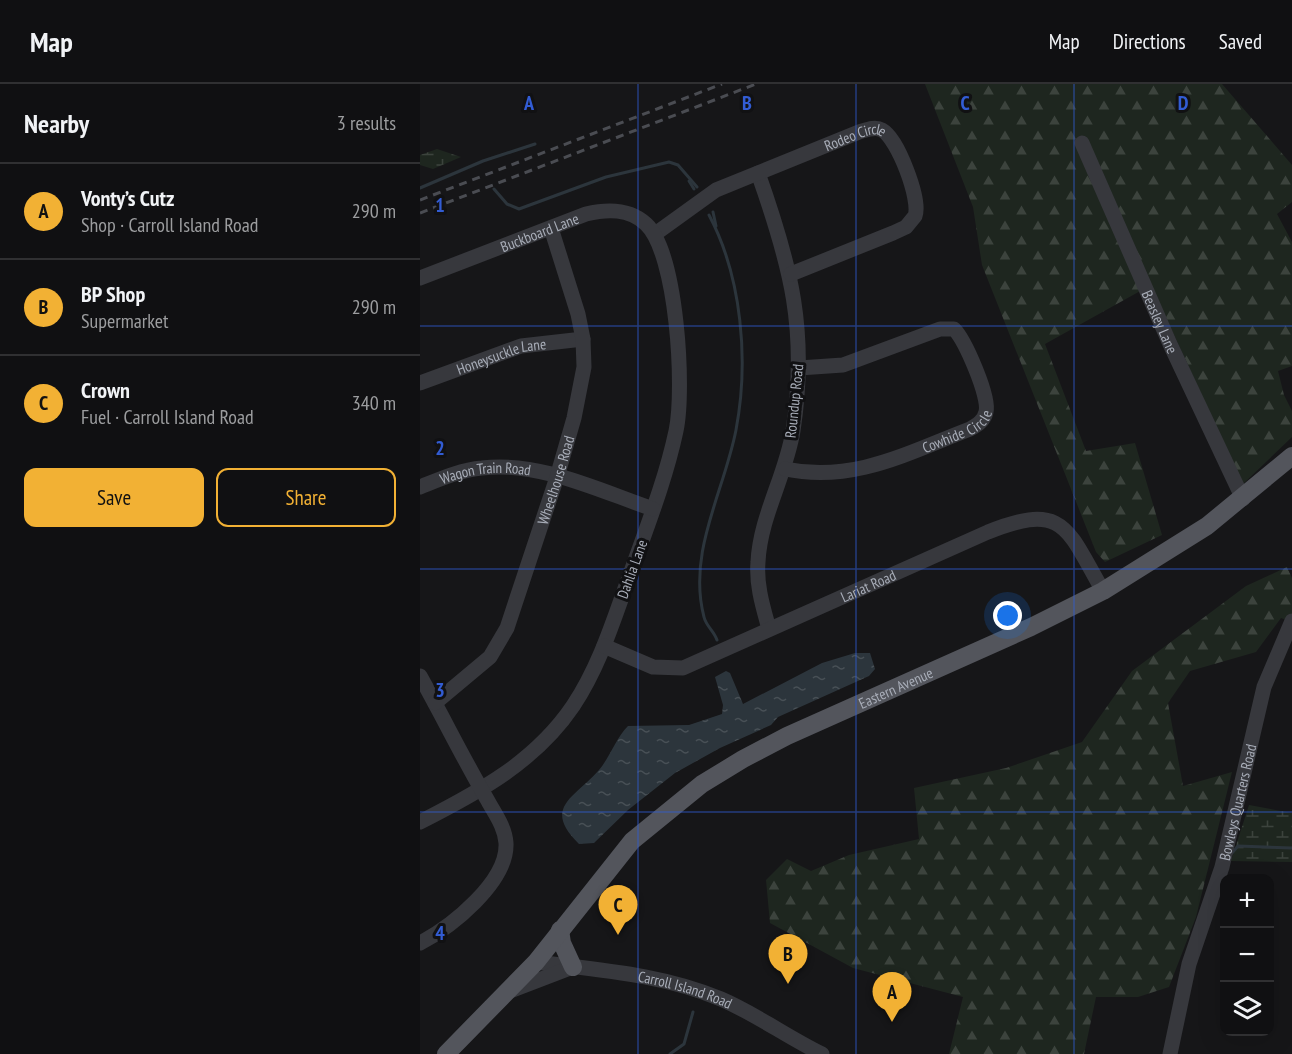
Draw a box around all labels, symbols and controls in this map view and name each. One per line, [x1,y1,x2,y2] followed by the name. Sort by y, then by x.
[30,23,73,60] text: Map
[1049,28,1080,55] text: Map
[1113,28,1186,55] text: Directions
[1219,28,1262,55] text: Saved
[523,90,535,116] text: A
[742,90,752,116] text: B
[960,90,970,116] text: C
[1178,90,1189,116] text: D
[24,107,89,140] text: Nearby
[337,110,396,136] text: 3 results
[821,119,891,155] street label: Rodeo Circle
[81,184,174,212] text: Vonty’s Cutz
[435,192,445,218] text: 1
[38,198,49,224] text: A
[352,198,396,224] text: 290 m
[498,208,581,256] street label: Buckboard Lane
[81,212,258,238] text: Shop · Carroll Island Road
[81,280,145,308] text: BP Shop
[1138,287,1182,356] street label: Beasley Lane
[39,294,48,320] text: B
[352,294,396,320] text: 290 m
[81,308,169,334] text: Supermarket
[454,334,547,378] street label: Honeysuckle Lane
[781,363,807,439] street label: Roundup Road
[81,376,130,404] text: Crown
[39,390,48,416] text: C
[352,390,396,416] text: 340 m
[81,404,254,430] text: Fuel · Carroll Island Road
[919,408,996,457] street label: Cowhide Circle
[532,433,578,527] street label: Wheelhouse Road
[435,435,445,461] text: 2
[437,457,532,488] street label: Wagon Train Road
[24,468,204,527] button: Save
[216,468,396,527] button: Share
[613,537,651,601] street label: Dahlia Lane
[838,565,899,606] street label: Lariat Road
[993,601,1022,630] your location
[856,663,936,712] street label: Eastern Avenue
[435,677,445,703] text: 3
[1214,742,1260,862] street label: Bowleys Quarters Road
[1220,874,1274,1036] map controls
[1220,874,1274,928] button: +
[598,886,638,935] pin: C
[435,920,445,946] text: 4
[1220,928,1274,982] button: −
[768,934,808,984] pin: B
[637,966,735,1012] street label: Carroll Island Road
[872,972,912,1022] pin: A
[1220,982,1274,1036] button: layers

